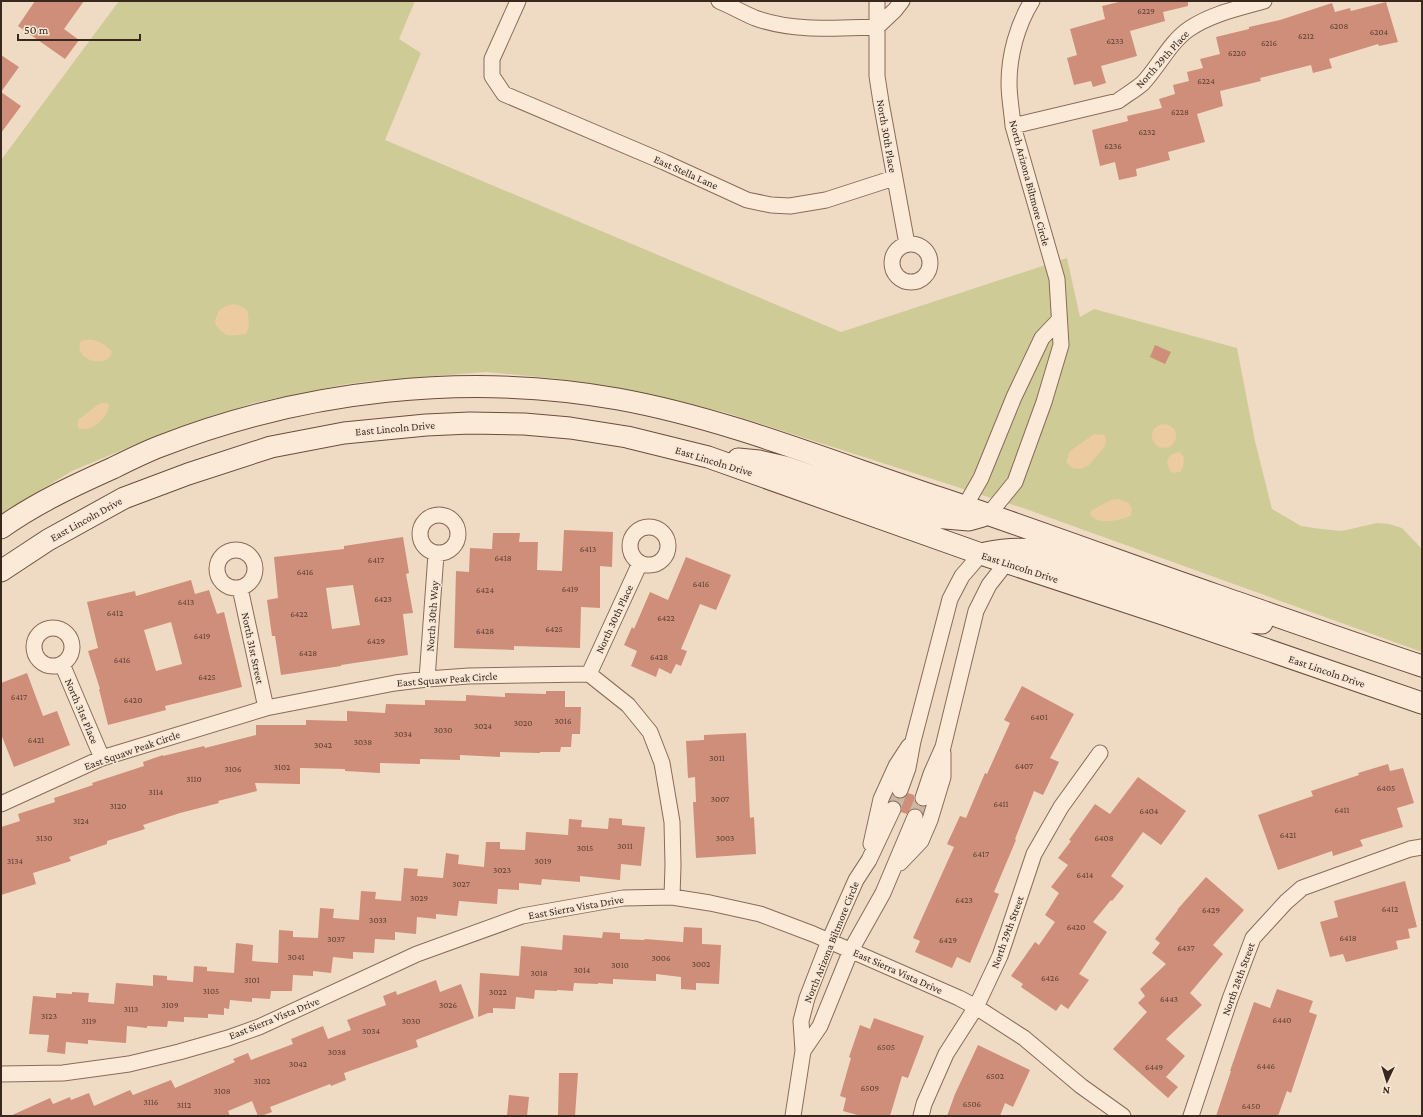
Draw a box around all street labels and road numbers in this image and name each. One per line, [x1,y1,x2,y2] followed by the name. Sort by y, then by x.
[1133,28,1191,90] street label: North 29th Place
[875,98,899,174] street label: North 30th Place
[1007,119,1053,247] street label: North Arizona Biltmore Circle
[652,153,720,192] street label: East Stella Lane
[355,419,436,437] street label: East Lincoln Drive
[674,444,754,478] street label: East Lincoln Drive
[48,494,124,544] street label: East Lincoln Drive
[980,549,1060,585] street label: East Lincoln Drive
[424,579,442,652] street label: North 30th Way
[593,583,635,655] street label: North 30th Place
[240,611,267,685] street label: North 31st Street
[1287,652,1367,690] street label: East Lincoln Drive
[396,669,498,689] street label: East Squaw Peak Circle
[63,676,101,746] street label: North 31st Place
[82,728,182,773] street label: East Squaw Peak Circle
[801,879,861,1004] street label: North Arizona Biltmore Circle
[527,893,625,921] street label: East Sierra Vista Drive
[988,894,1026,970] street label: North 29th Street
[1219,941,1257,1017] street label: North 28th Street
[851,946,945,996] street label: East Sierra Vista Drive
[227,994,321,1042] street label: East Sierra Vista Drive

